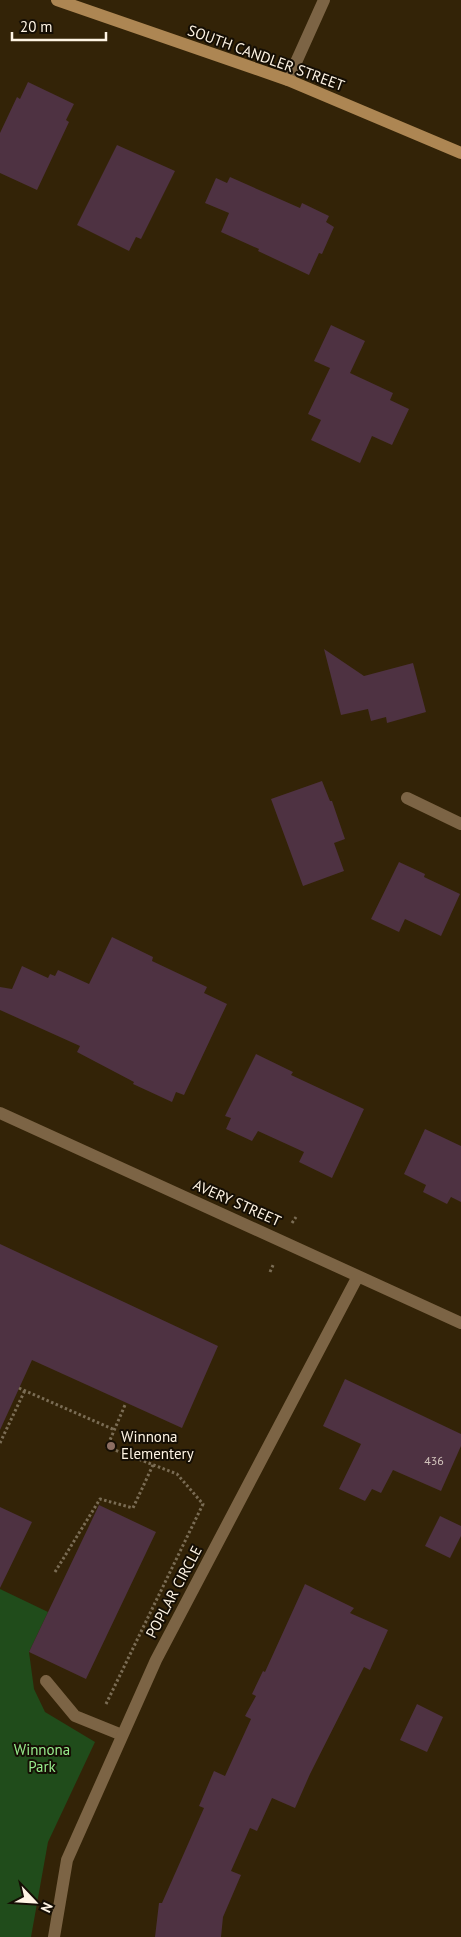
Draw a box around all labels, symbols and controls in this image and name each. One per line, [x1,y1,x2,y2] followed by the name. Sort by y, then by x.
[12,10,106,42] scale bar
[20,17,53,36] text: 20 m
[185,20,348,95] street label: SOUTH CANDLER STREET
[190,1175,285,1231] street label: AVERY STREET
[121,1427,194,1463] place label: Winnona Elementery
[105,1440,117,1452] marker: Winnona Elementery
[424,1453,444,1468] house number: 436
[141,1542,206,1641] street label: POPLAR CIRCLE
[14,1740,70,1776] park label: Winnona Park
[10,1877,60,1927] north arrow
[37,1900,57,1915] text: N

